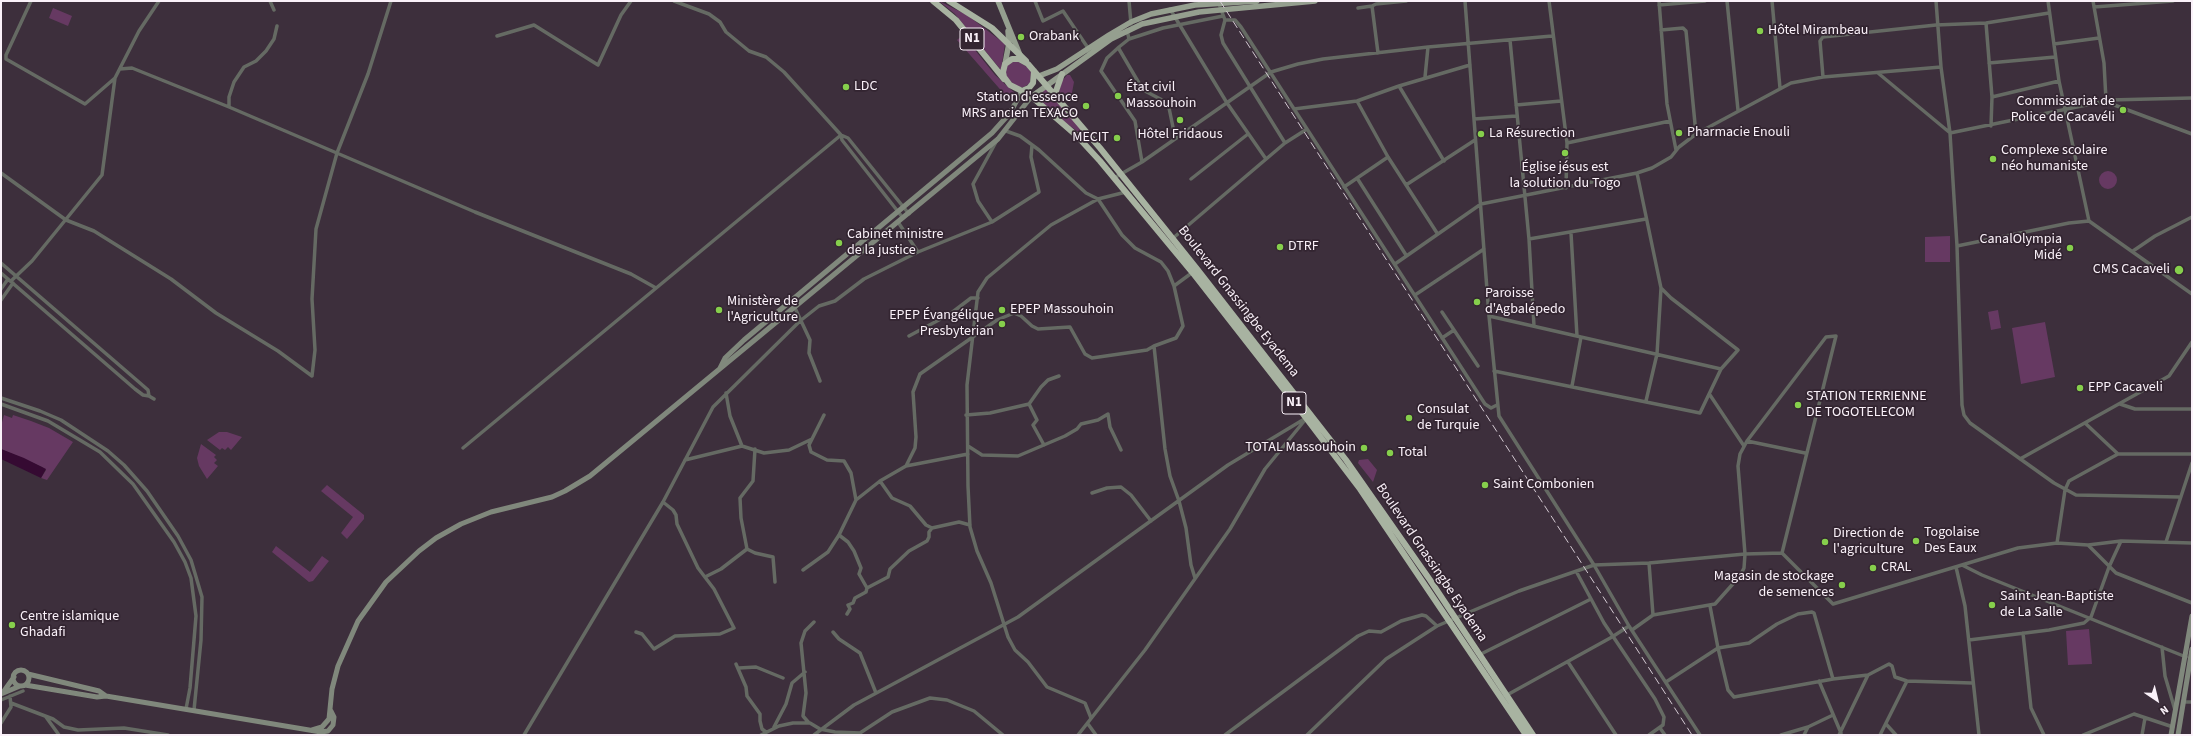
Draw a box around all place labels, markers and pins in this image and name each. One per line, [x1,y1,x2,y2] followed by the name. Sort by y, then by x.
[1768,23,1868,39] place label: Hôtel Mirambeau
[1755,26,1765,36] marker: Hôtel Mirambeau
[1029,29,1079,45] place label: Orabank
[1016,32,1026,42] marker: Orabank
[854,79,877,95] place label: LDC
[1126,80,1196,112] place label: État civil Massouhoin
[841,82,851,92] marker: LDC
[961,90,1078,122] place label: Station d'essence MRS ancien TEXACO
[1113,91,1123,101] marker: État civil Massouhoin
[2011,94,2115,126] place label: Commissariat de Police de Cacavéli
[1081,101,1091,111] marker: Station d'essence MRS ancien TEXACO
[2118,105,2128,115] marker: Commissariat de Police de Cacavéli
[1175,115,1185,125] marker: Hôtel Fridaous
[1687,125,1790,141] place label: Pharmacie Enouli
[1489,126,1575,142] place label: La Résurection
[1137,127,1223,143] place label: Hôtel Fridaous
[1674,128,1684,138] marker: Pharmacie Enouli
[1476,129,1486,139] marker: La Résurection
[1072,130,1109,146] place label: MECIT
[1112,133,1122,143] marker: MECIT
[2001,143,2107,176] place label: Complexe scolaire néo humaniste
[1560,148,1570,158] marker: Église jésus est la solution du Togo
[1988,154,1998,164] marker: Complexe scolaire néo humaniste
[1509,160,1621,192] place label: Église jésus est la solution du Togo
[847,227,943,260] place label: Cabinet ministre de la justice
[1979,232,2062,264] place label: CanalOlympia Midé
[834,238,844,248] marker: Cabinet ministre de la justice
[1288,239,1319,255] place label: DTRF
[1275,242,1285,252] marker: DTRF
[2065,243,2075,253] marker: CanalOlympia Midé
[2093,262,2170,278] place label: CMS Cacaveli
[2173,264,2185,276] marker: CMS Cacaveli
[1485,286,1565,318] place label: Paroisse d'Agbalépedo
[727,294,798,326] place label: Ministère de l'Agriculture
[1472,297,1482,307] marker: Paroisse d'Agbalépedo
[1010,302,1114,318] place label: EPEP Massouhoin
[714,305,724,315] marker: Ministère de l'Agriculture
[997,305,1007,315] marker: EPEP Massouhoin
[889,308,994,340] place label: EPEP Évangélique Presbyterian
[997,319,1007,329] marker: EPEP Évangélique Presbyterian
[2088,380,2163,396] place label: EPP Cacaveli
[2075,383,2085,393] marker: EPP Cacaveli
[1806,389,1927,422] place label: STATION TERRIENNE DE TOGOTELECOM
[1793,400,1803,410] marker: STATION TERRIENNE DE TOGOTELECOM
[1417,402,1479,434] place label: Consulat de Turquie
[1404,413,1414,423] marker: Consulat de Turquie
[1245,440,1356,456] place label: TOTAL Massouhoin
[1359,443,1369,453] marker: TOTAL Massouhoin
[1398,445,1427,461] place label: Total
[1385,448,1395,458] marker: Total
[1493,477,1594,493] place label: Saint Combonien
[1480,480,1490,490] marker: Saint Combonien
[1924,525,1979,558] place label: Togolaise Des Eaux
[1833,526,1904,558] place label: Direction de l'agriculture
[1911,536,1921,546] marker: Togolaise Des Eaux
[1820,537,1830,547] marker: Direction de l'agriculture
[1881,560,1911,576] place label: CRAL
[1868,563,1878,573] marker: CRAL
[1714,569,1834,602] place label: Magasin de stockage de semences
[1837,580,1847,590] marker: Magasin de stockage de semences
[2000,589,2114,622] place label: Saint Jean-Baptiste de La Salle
[1987,600,1997,610] marker: Saint Jean-Baptiste de La Salle
[20,609,119,642] place label: Centre islamique Ghadafi
[7,620,17,630] marker: Centre islamique Ghadafi

